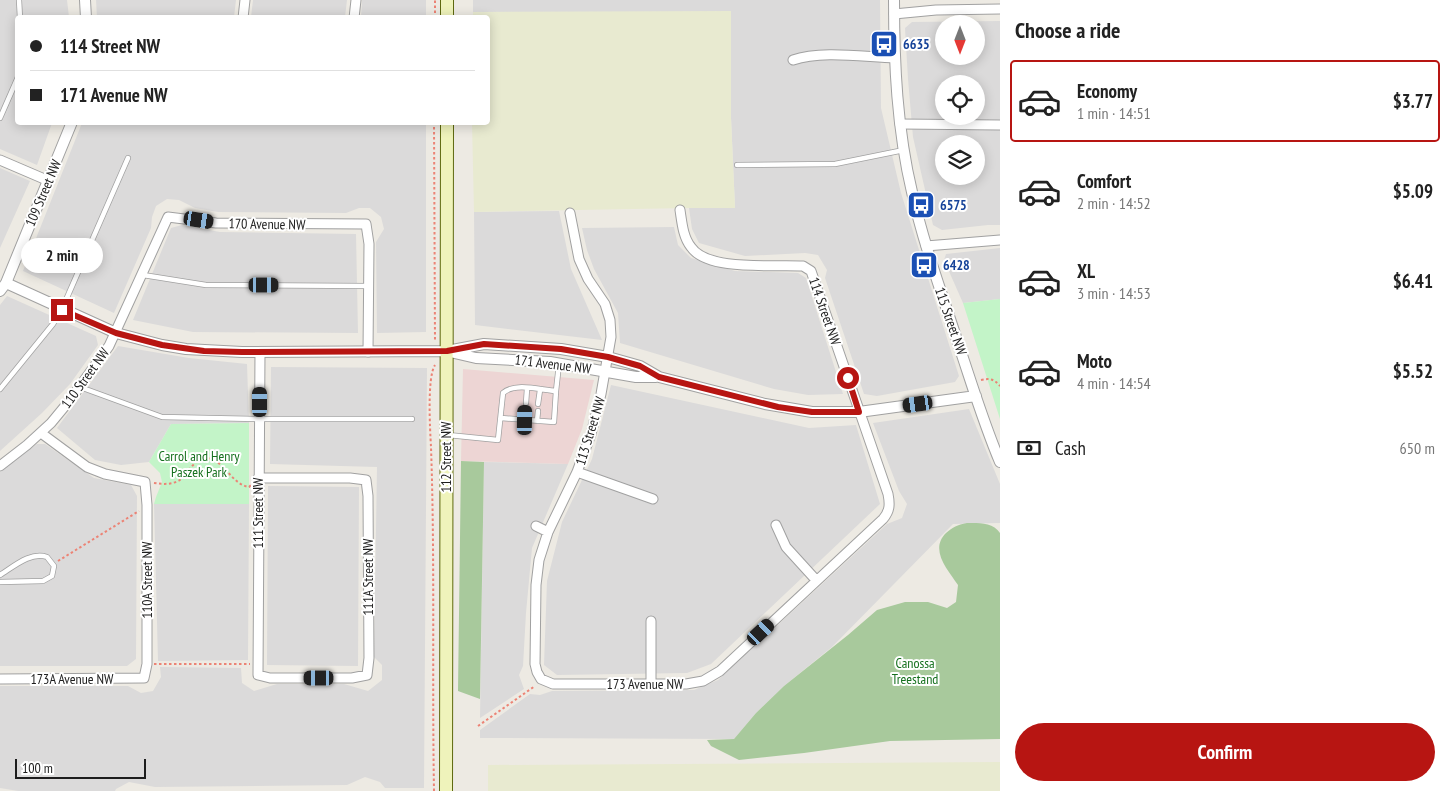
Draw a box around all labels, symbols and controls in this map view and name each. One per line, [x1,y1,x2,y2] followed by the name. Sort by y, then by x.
[935,15,985,65] north arrow
[935,15,985,185] map controls
[1015,16,1120,44] text: Choose a ride
[869,29,899,59] bus stop icon: 6635
[60,34,160,58] text: 114 Street NW
[903,35,930,53] place label: 6635
[935,75,985,125] button: locate
[1017,79,1062,124] icon: car
[1077,79,1137,103] text: Economy
[60,83,168,107] text: 171 Avenue NW
[1393,89,1433,113] text: $3.77
[1077,103,1151,123] text: 1 min · 14:51
[935,135,985,185] button: layers
[21,156,65,229] street label: 109 Street NW
[1017,169,1062,214] icon: car
[1077,169,1131,193] text: Comfort
[1393,179,1433,203] text: $5.09
[906,190,936,220] bus stop icon: 6575
[1077,193,1151,213] text: 2 min · 14:52
[940,196,967,214] place label: 6575
[183,210,214,230] car
[228,214,306,234] street label: 170 Avenue NW
[21,238,103,272] callout: 2 min
[46,245,78,265] text: 2 min
[909,250,939,280] bus stop icon: 6428
[943,256,970,274] place label: 6428
[1017,259,1062,304] icon: car
[1077,259,1095,283] text: XL
[1393,269,1433,293] text: $6.41
[805,275,845,348] street label: 114 Street NW
[249,278,279,293] car
[1077,283,1151,303] text: 3 min · 14:53
[931,285,971,358] street label: 115 Street NW
[51,299,73,321] route end
[57,344,113,412] street label: 110 Street NW
[1017,349,1062,394] icon: car
[1077,349,1112,373] text: Moto
[514,350,593,378] street label: 171 Avenue NW
[1393,359,1433,383] text: $5.52
[837,367,859,389] route start
[1077,373,1151,393] text: 4 min · 14:54
[252,387,267,417] car
[571,394,609,467] street label: 113 Street NW
[902,394,933,414] car
[517,405,532,435] car
[437,421,455,492] street label: 112 Street NW
[1015,434,1043,462] icon: cash
[1055,436,1086,460] text: Cash
[1400,438,1435,458] text: 650 m
[158,447,240,481] park label: Carrol and Henry Paszek Park
[249,477,267,548] street label: 111 Street NW
[359,538,377,615] street label: 111A Street NW
[138,541,156,618] street label: 110A Street NW
[744,616,777,648] car
[892,654,938,688] park label: Canossa Treestand
[31,670,114,688] street label: 173A Avenue NW
[304,671,334,686] car
[607,675,684,693] street label: 173 Avenue NW
[1015,723,1435,781] button: Confirm
[15,756,146,779] scale bar
[22,759,53,777] text: 100 m

